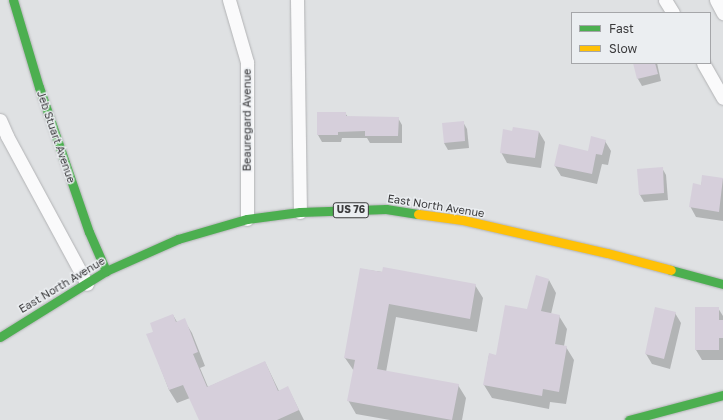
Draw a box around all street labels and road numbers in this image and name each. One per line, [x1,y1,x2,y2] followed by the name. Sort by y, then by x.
[240,69,254,171] street label: Beauregard Avenue
[34,89,78,185] street label: Jeb Stuart Avenue
[387,192,485,220] street label: East North Avenue
[332,202,370,218] road number: US 76
[17,254,107,316] street label: East North Avenue

